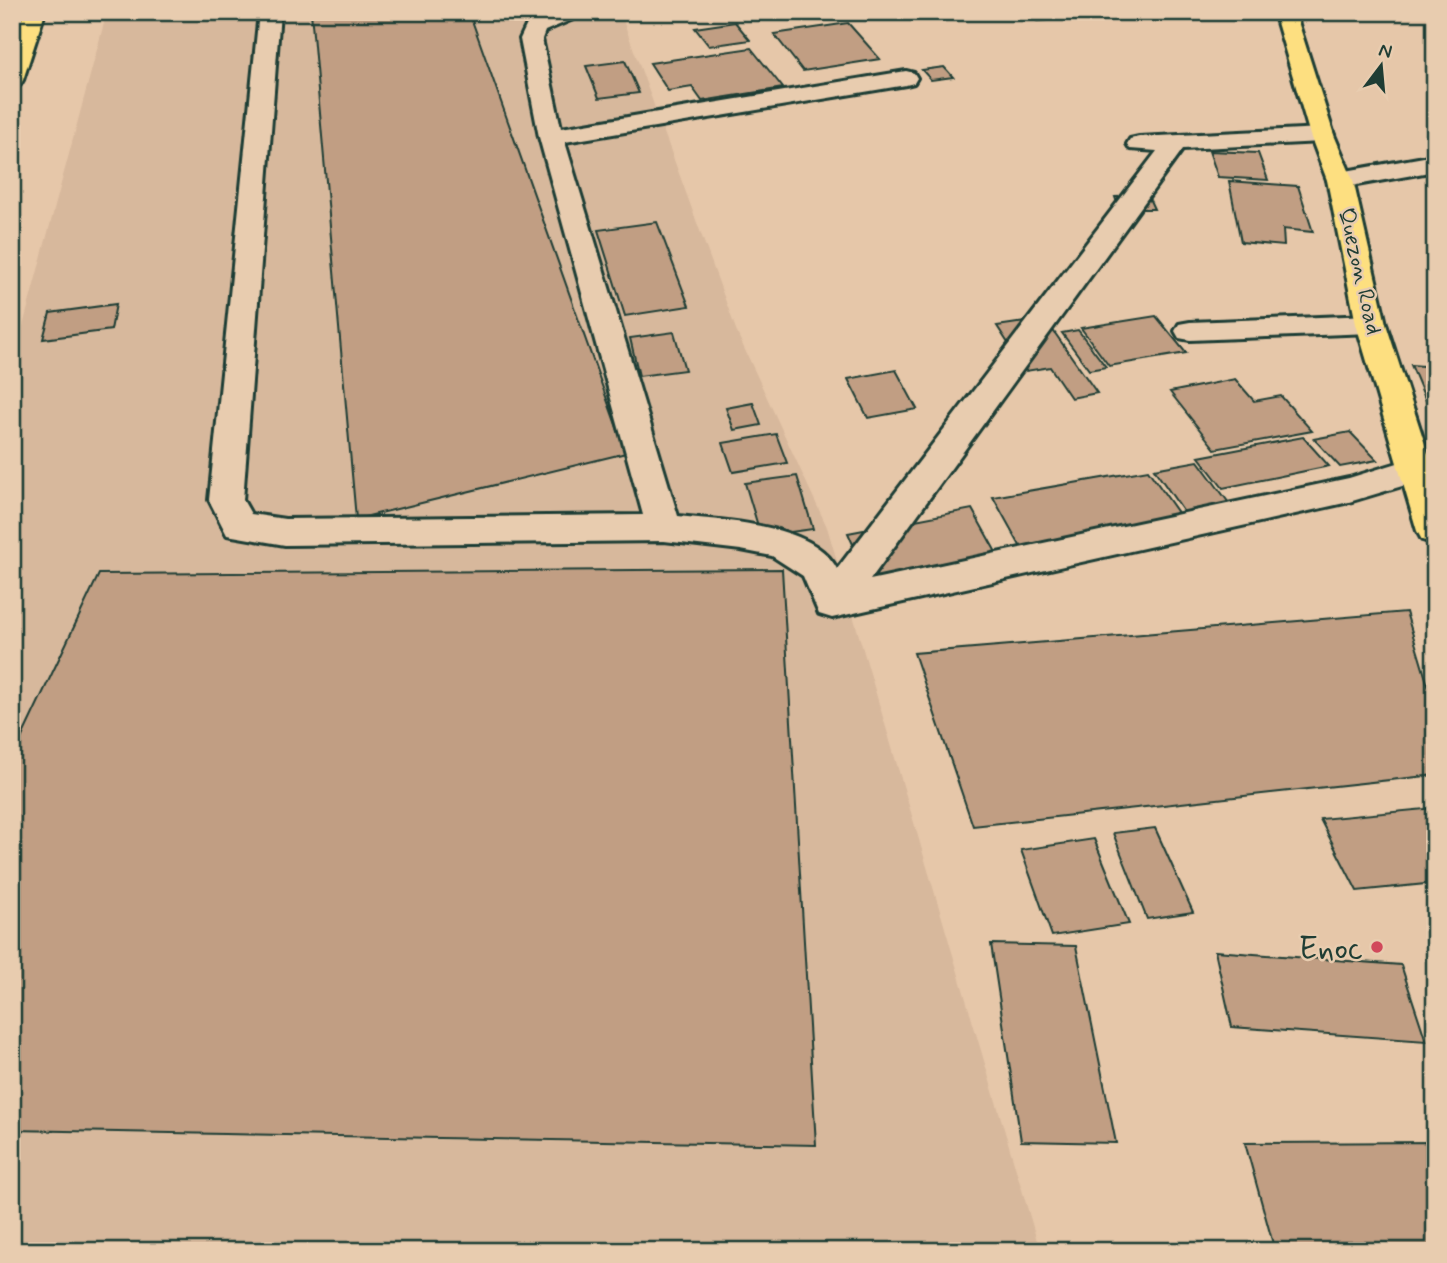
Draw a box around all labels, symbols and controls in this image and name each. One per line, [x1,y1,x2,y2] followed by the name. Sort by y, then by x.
[1346,32,1416,102] north arrow
[1376,37,1395,65] text: N
[1330,205,1388,338] street label: Quezon Road
[1298,928,1363,972] place label: Enoc
[1369,939,1385,955] marker: Enoc

